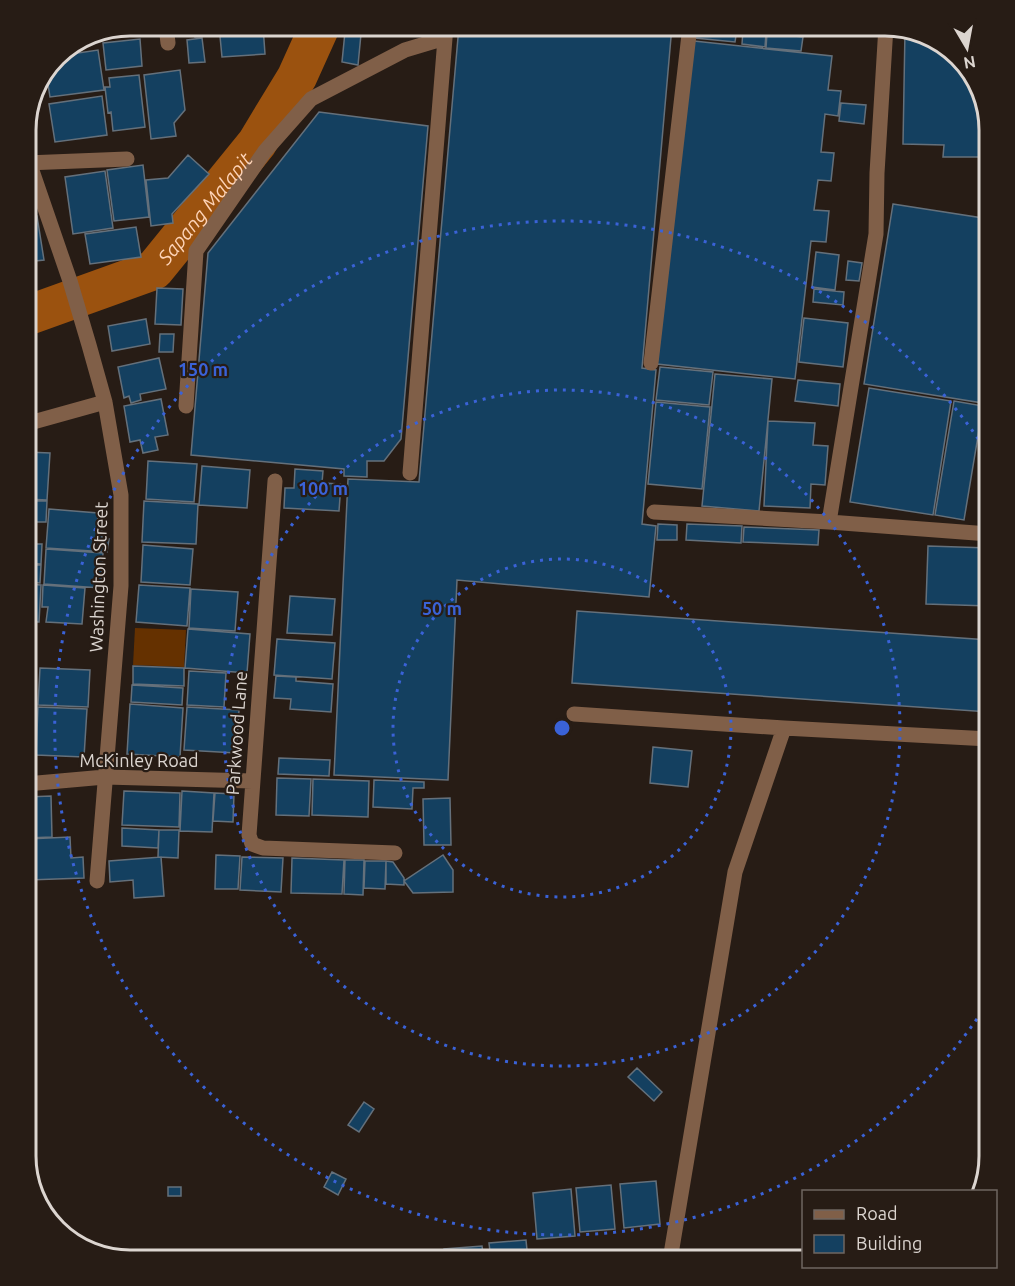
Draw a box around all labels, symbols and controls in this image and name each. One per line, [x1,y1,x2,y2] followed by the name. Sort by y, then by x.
[937,18,997,78] north arrow
[962,53,977,73] text: N
[152,147,256,269] water label: Sapang Malapit
[178,359,228,379] text: 150 m
[298,478,348,498] text: 100 m
[85,501,111,653] street label: Washington Street
[422,598,462,618] text: 50 m
[222,670,250,796] street label: Parkwood Lane
[552,718,572,738] centre of rings
[80,750,198,770] street label: McKinley Road
[802,1190,997,1268] legend
[856,1203,898,1223] text: Road
[856,1233,922,1253] text: Building

